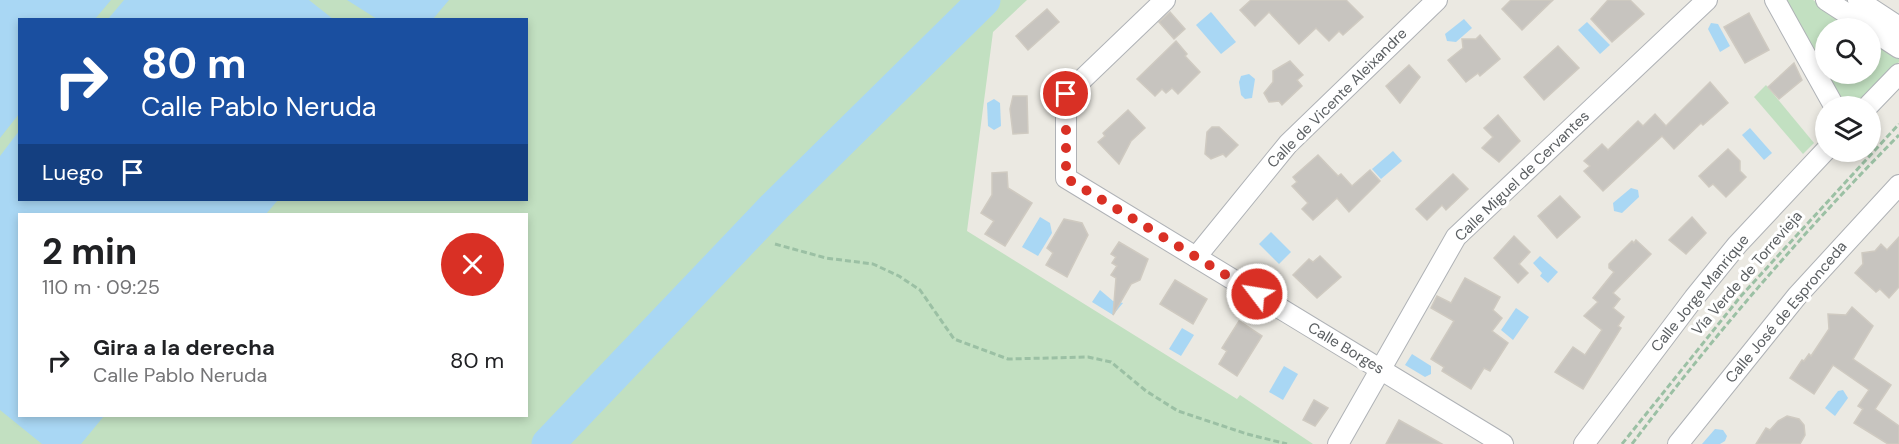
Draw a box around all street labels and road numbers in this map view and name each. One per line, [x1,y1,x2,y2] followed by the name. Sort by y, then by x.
[1263,24,1411,172] street label: Calle de Vicente Aleixandre
[1450,106,1594,246] street label: Calle Miguel de Cervantes
[1687,206,1807,340] street label: Vía Verde de Torrevieja
[1646,230,1754,356] street label: Calle Jorge Manrique
[1721,237,1851,387] street label: Calle José de Espronceda
[1304,317,1388,379] street label: Calle Borges

